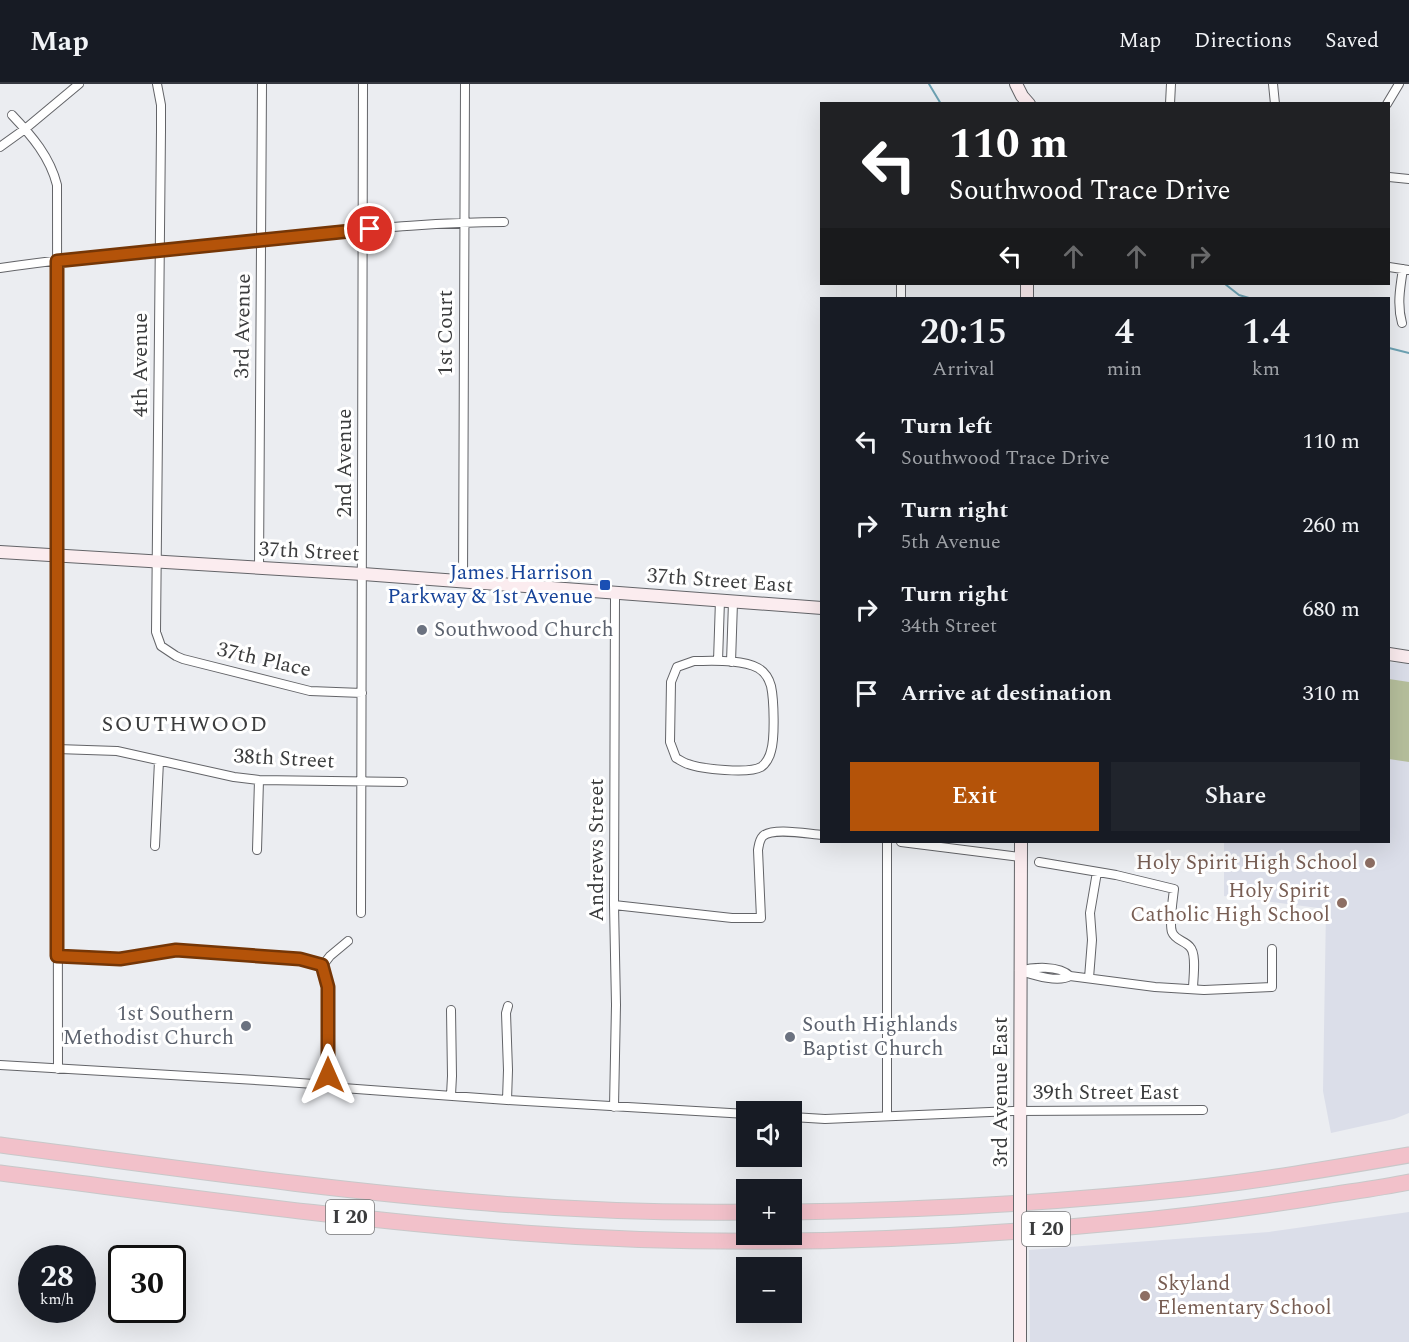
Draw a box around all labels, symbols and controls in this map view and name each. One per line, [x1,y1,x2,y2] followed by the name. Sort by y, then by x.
[30,20,89,63] text: Map
[1119,25,1161,57] text: Map
[1194,25,1292,57] text: Directions
[1325,25,1379,57] text: Saved
[949,113,1068,176] text: 110 m
[850,126,928,204] icon: left
[949,170,1231,212] text: Southwood Trace Drive
[344,203,395,254] pin
[353,212,386,245] icon: arrive
[994,240,1027,273] icon: left
[1057,240,1090,273] icon: ahead
[1120,240,1153,273] icon: ahead
[1183,240,1216,273] icon: right
[226,273,260,379] street label: 3rd Avenue
[430,290,462,376] street label: 1st Court
[920,305,1007,360] text: 20:15
[1115,305,1134,360] text: 4
[1242,305,1290,360] text: 1.4
[125,313,157,417] street label: 4th Avenue
[932,354,995,384] text: Arrival
[1107,354,1142,384] text: min
[1252,354,1280,384] text: km
[329,408,361,518] street label: 2nd Avenue
[901,410,993,443] text: Turn left
[850,425,883,458] icon: left
[1303,425,1360,458] text: 110 m
[901,443,1110,473] text: Southwood Trace Drive
[901,494,1008,527] text: Turn right
[850,509,883,542] icon: right
[1303,509,1360,542] text: 260 m
[901,527,1001,557] text: 5th Avenue
[258,533,360,571] street label: 37th Street
[387,557,593,613] place label: James Harrison Parkway & 1st Avenue
[646,560,794,602] street label: 37th Street East
[598,578,612,592] marker: James Harrison Parkway & 1st Avenue
[901,578,1008,611] text: Turn right
[850,593,883,626] icon: right
[1303,593,1360,626] text: 680 m
[901,611,997,641] text: 34th Street
[434,614,614,646] place label: Southwood Church
[415,623,429,637] marker: Southwood Church
[214,634,314,686] street label: 37th Place
[850,677,883,710] icon: arrive
[901,677,1112,710] text: Arrive at destination
[1303,677,1360,710] text: 310 m
[101,708,269,741] district label: SOUTHWOOD
[233,740,335,778] street label: 38th Street
[850,762,1099,831] button: Exit
[1111,762,1360,831] button: Share
[581,778,613,922] street label: Andrews Street
[1136,847,1358,879] place label: Holy Spirit High School
[1363,856,1377,870] marker: Holy Spirit High School
[1130,875,1330,931] place label: Holy Spirit Catholic High School
[1335,896,1349,910] marker: Holy Spirit Catholic High School
[63,998,234,1054] place label: 1st Southern Methodist Church
[802,1009,958,1065] place label: South Highlands Baptist Church
[985,1017,1017,1167] street label: 3rd Avenue East
[239,1019,253,1033] marker: 1st Southern Methodist Church
[783,1030,797,1044] marker: South Highlands Baptist Church
[296,1043,360,1107] position arrow
[1033,1077,1179,1109] street label: 39th Street East
[736,1101,802,1323] map controls
[736,1101,802,1167] button: sound
[736,1179,802,1245] button: +
[326,1200,374,1234] road number: I 20
[1022,1212,1070,1246] road number: I 20
[108,1245,186,1323] speed limit sign: 30
[40,1254,74,1300] text: 28
[736,1257,802,1323] button: −
[1157,1268,1332,1324] place label: Skyland Elementary School
[40,1288,74,1311] text: km/h
[1138,1289,1152,1303] marker: Skyland Elementary School

